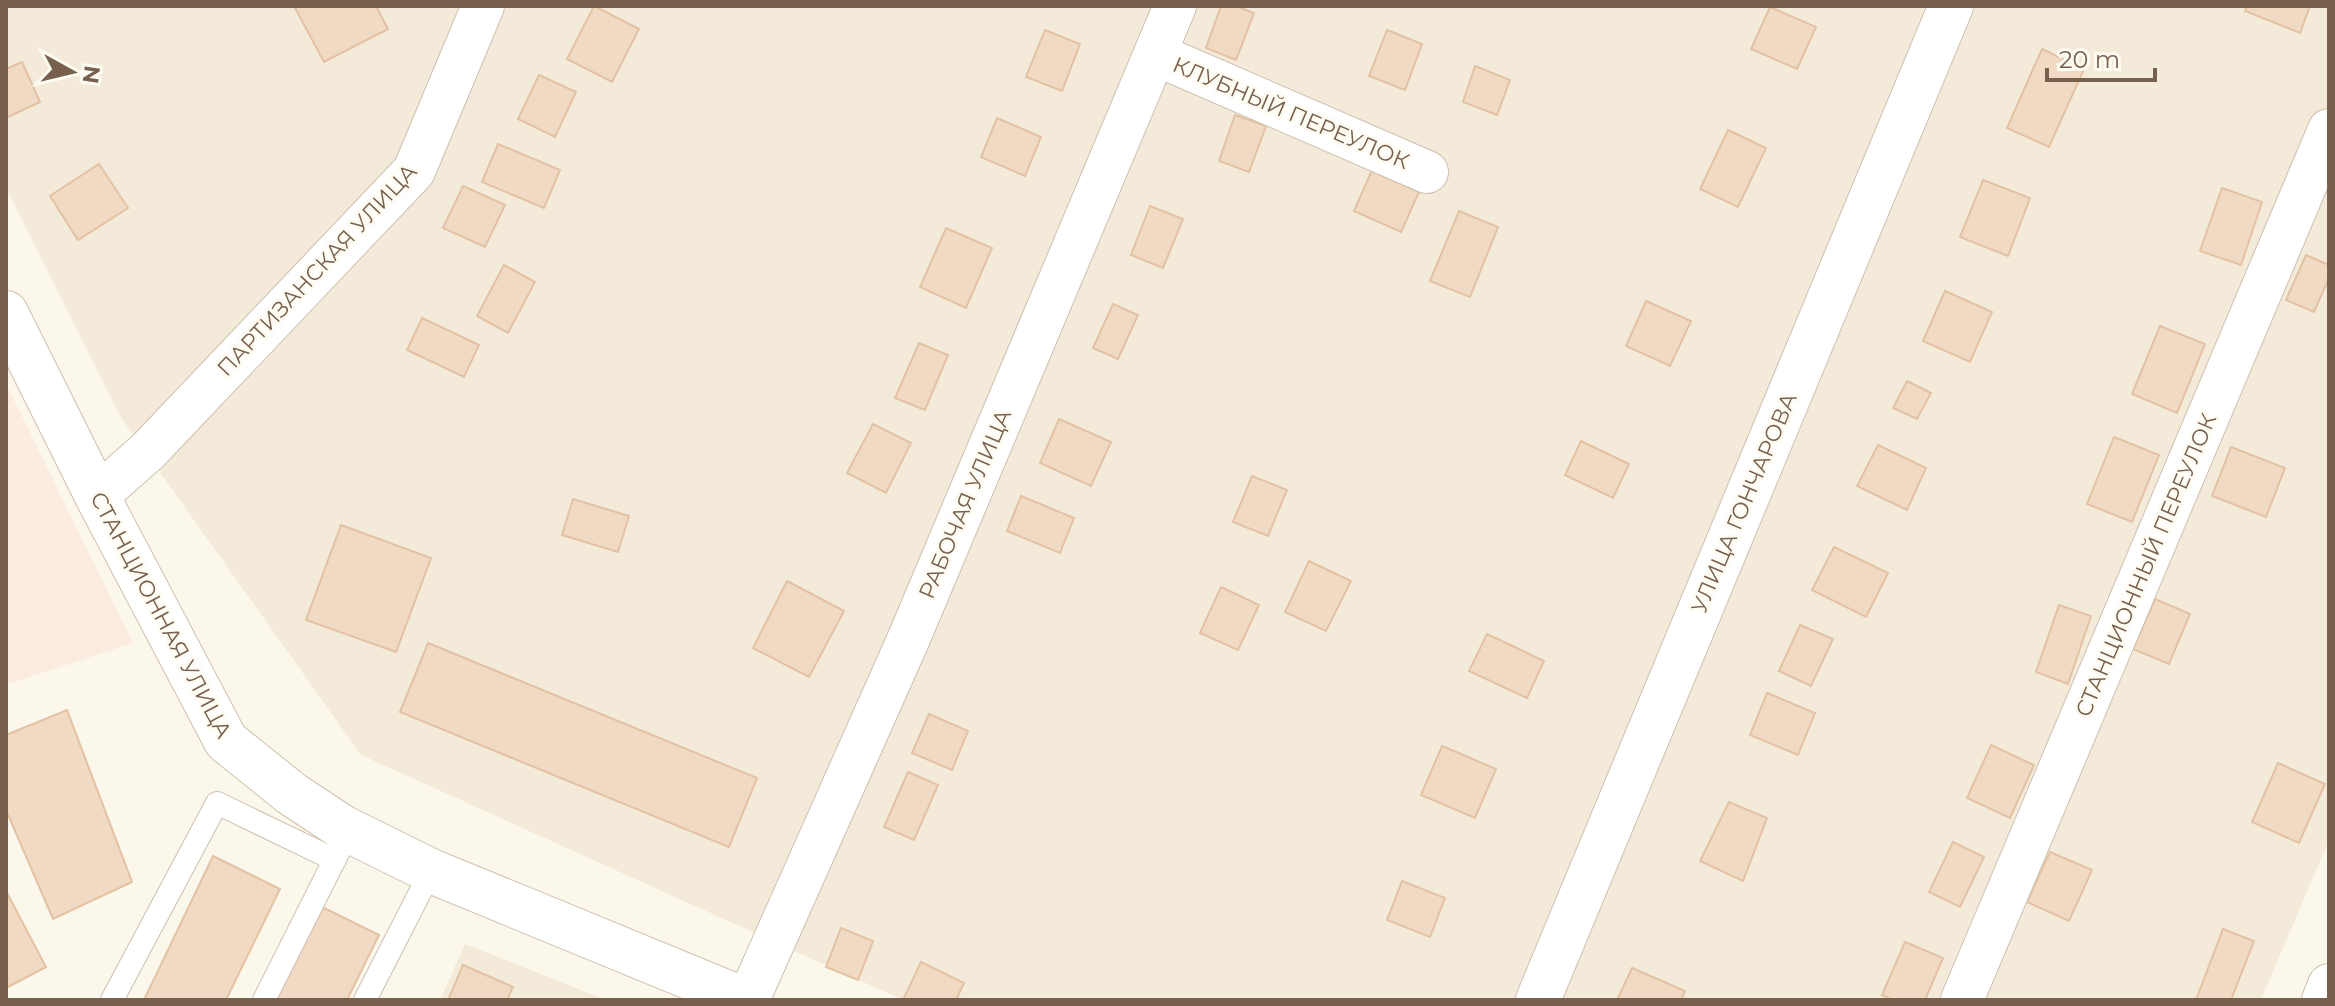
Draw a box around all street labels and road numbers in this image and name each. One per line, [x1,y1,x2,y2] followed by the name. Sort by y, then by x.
[1169,51,1413,175] street label: КЛУБНЫЙ ПЕРЕУЛОК
[211,158,423,382] street label: ПАРТИЗАНСКАЯ УЛИЦА
[1685,388,1803,617] street label: УЛИЦА ГОНЧАРОВА
[913,405,1017,603] street label: РАБОЧАЯ УЛИЦА
[2070,409,2222,721] street label: СТАНЦИОННЫЙ ПЕРЕУЛОК
[84,487,238,743] street label: СТАНЦИОННАЯ УЛИЦА

